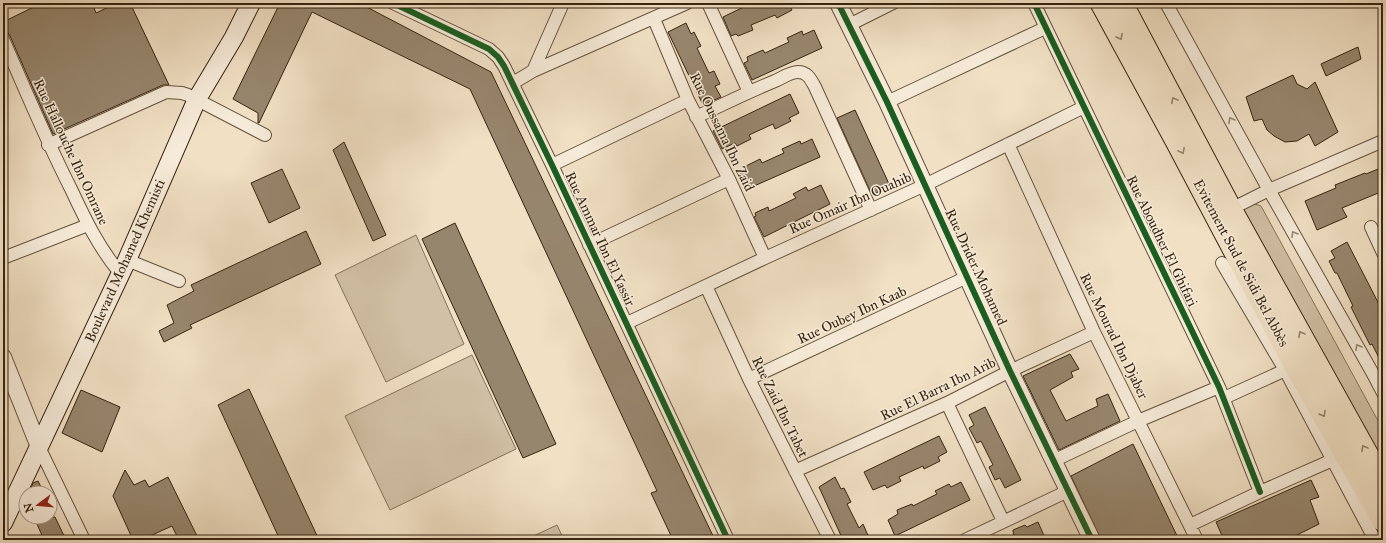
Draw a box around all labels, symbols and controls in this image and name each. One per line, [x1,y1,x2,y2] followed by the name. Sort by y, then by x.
[1115,33,1123,40] one-way arrow
[686,70,758,194] street label: Rue Oussama Ibn Zaid
[30,76,112,228] street label: Rue Hallouche Ibn Omrane
[1171,97,1179,104] one-way arrow
[1228,117,1235,124] one-way arrow
[1177,147,1185,155] one-way arrow
[786,168,914,238] street label: Rue Omair Ibn Ouahib
[561,169,639,310] street label: Rue Ammar Ibn El Yassir
[1123,172,1201,310] street label: Rue Aboudher El Ghifari
[1190,176,1292,350] street label: Evitement Sud de Sidi Bel Abbès
[81,177,169,345] street label: Boulevard Mohamed Khemisti
[941,206,1011,328] street label: Rue Drider Mohamed
[1291,231,1298,238] one-way arrow
[1076,270,1152,402] street label: Rue Mourad Ibn Djaber
[795,282,909,348] street label: Rue Oubey Ibn Kaab
[1299,331,1306,339] one-way arrow
[1356,344,1363,351] one-way arrow
[748,354,812,460] street label: Rue Zaid Ibn Tabet
[878,354,999,424] street label: Rue El Barra Ibn Arib
[1318,410,1325,417] one-way arrow
[1362,445,1369,452] one-way arrow
[18,485,58,525] north arrow
[21,501,36,514] text: N

